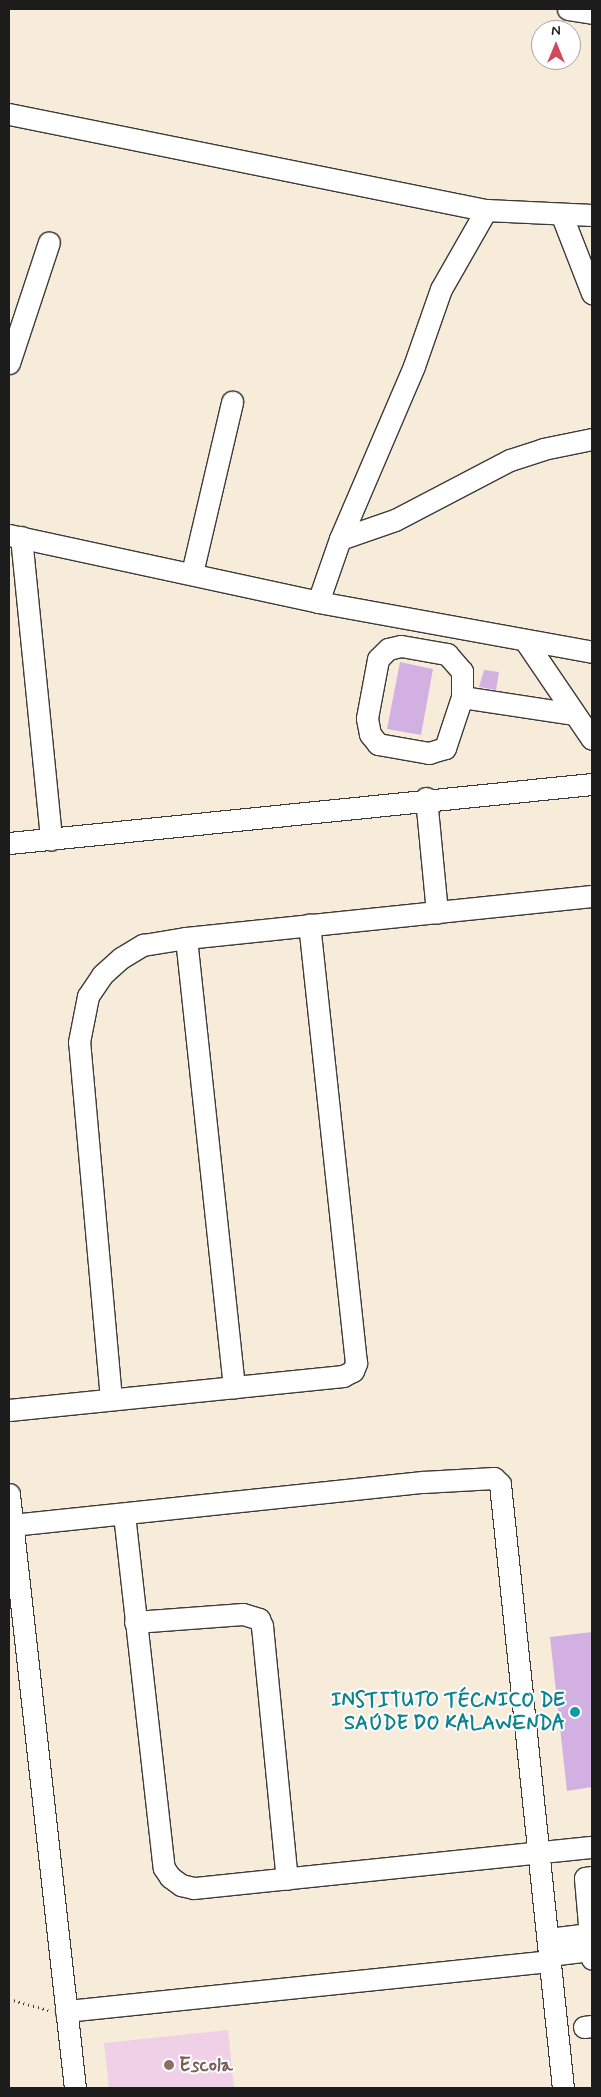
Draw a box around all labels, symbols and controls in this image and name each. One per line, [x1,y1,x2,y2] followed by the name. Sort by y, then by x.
[531,20,581,70] north arrow
[551,22,561,40] text: N
[333,1688,565,1735] place label: INSTITUTO TÉCNICO DE SAÚDE DO KALAWENDA
[569,1706,581,1718] marker: INSTITUTO TÉCNICO DE SAÚDE DO KALAWENDA
[179,2053,233,2077] place label: Escola
[163,2059,175,2071] marker: Escola

